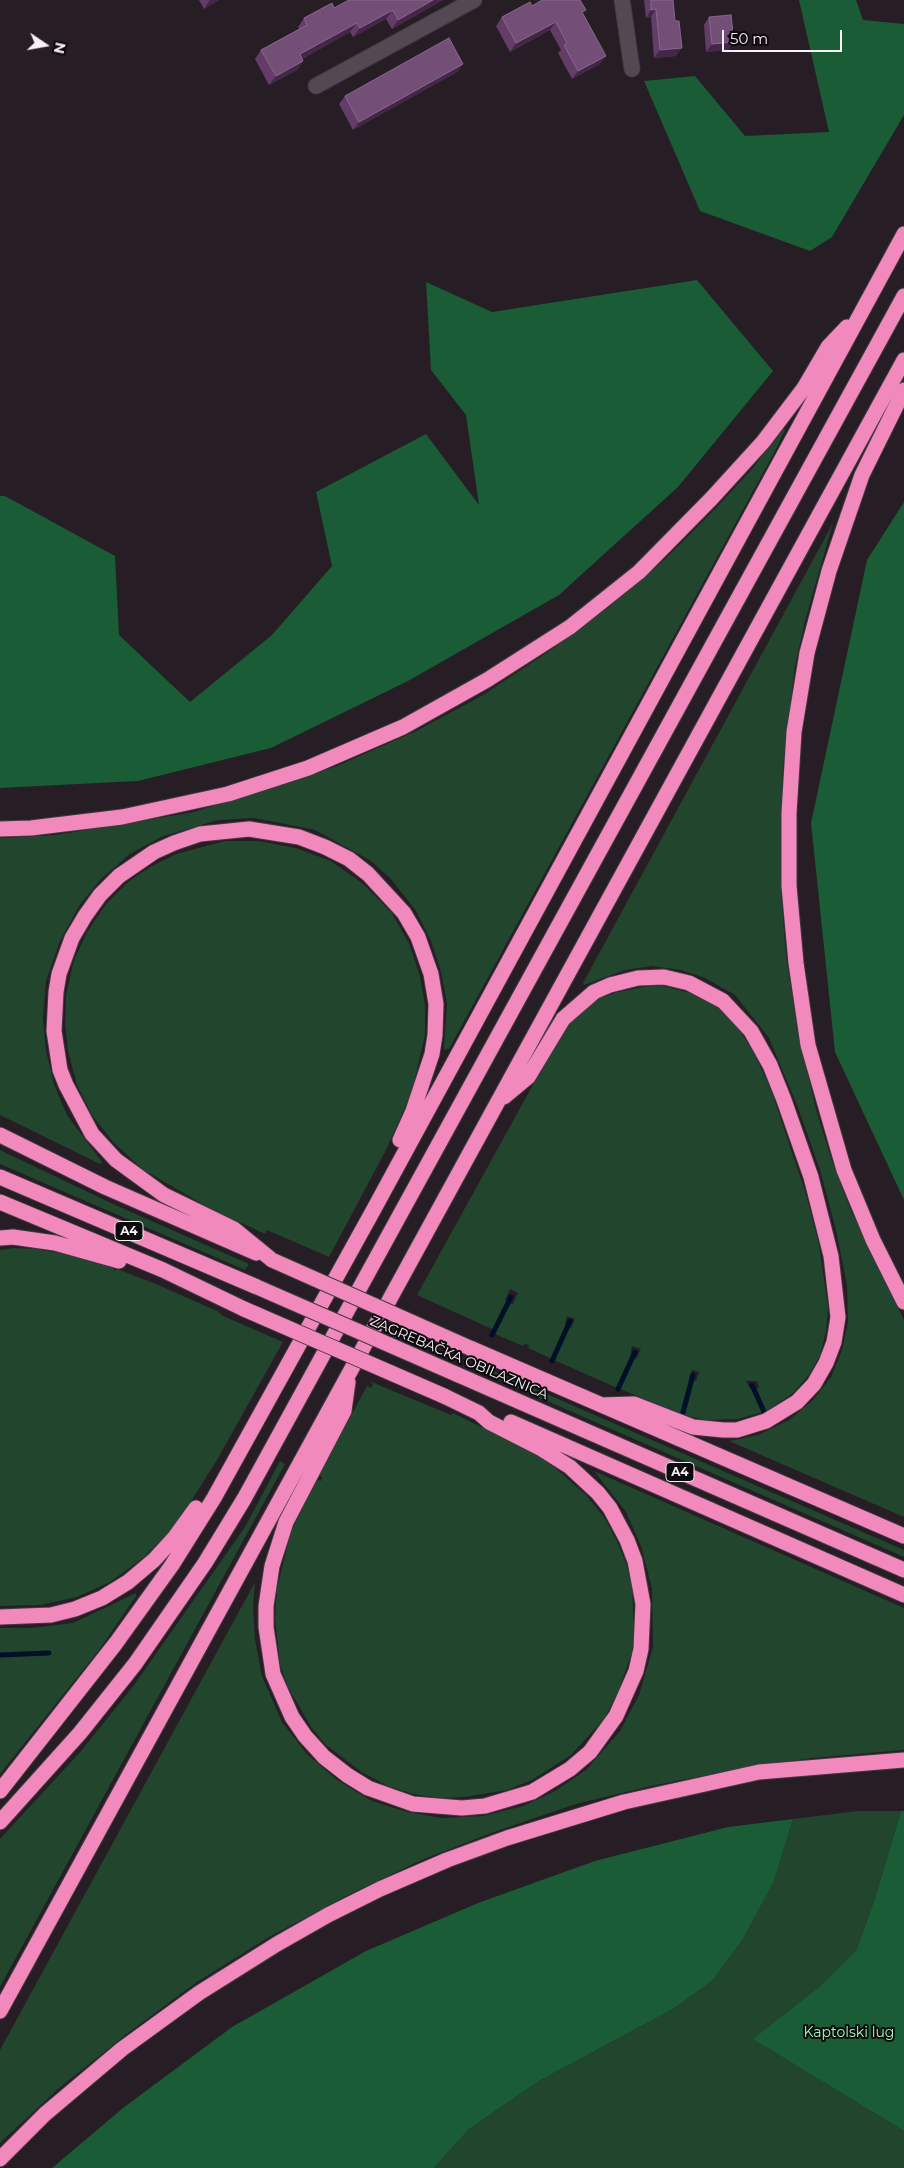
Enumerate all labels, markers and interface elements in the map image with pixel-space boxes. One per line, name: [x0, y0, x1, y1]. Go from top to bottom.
north arrow: [20, 20, 70, 70]
scale bar: [724, 20, 844, 52]
text: 50 m: [730, 29, 768, 48]
text: N: [50, 41, 70, 56]
road number: A4: [115, 1222, 143, 1240]
street label: ZAGREBAČKA OBILAZNICA: [367, 1313, 551, 1403]
road number: A4: [666, 1462, 694, 1481]
park label: Kaptolski lug: [804, 2025, 894, 2041]

